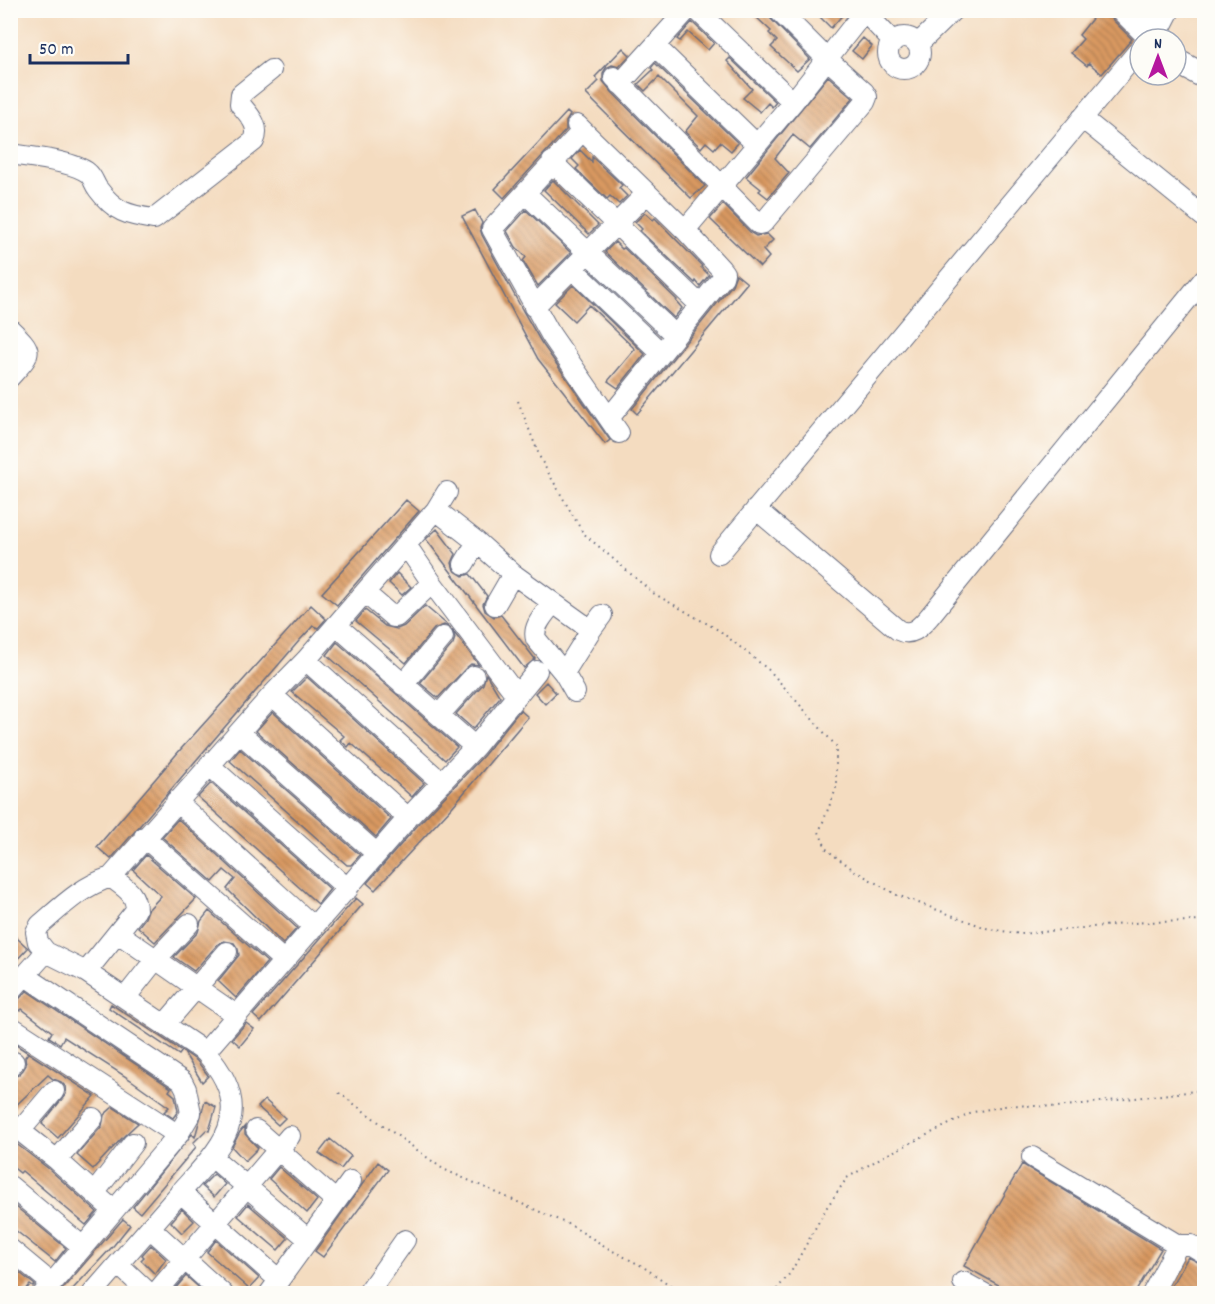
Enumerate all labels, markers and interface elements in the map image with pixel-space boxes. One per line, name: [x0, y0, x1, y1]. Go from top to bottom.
scale bar: [30, 27, 128, 65]
north arrow: [1128, 27, 1188, 87]
text: N: [1154, 33, 1162, 56]
text: 50 m: [39, 38, 74, 63]

